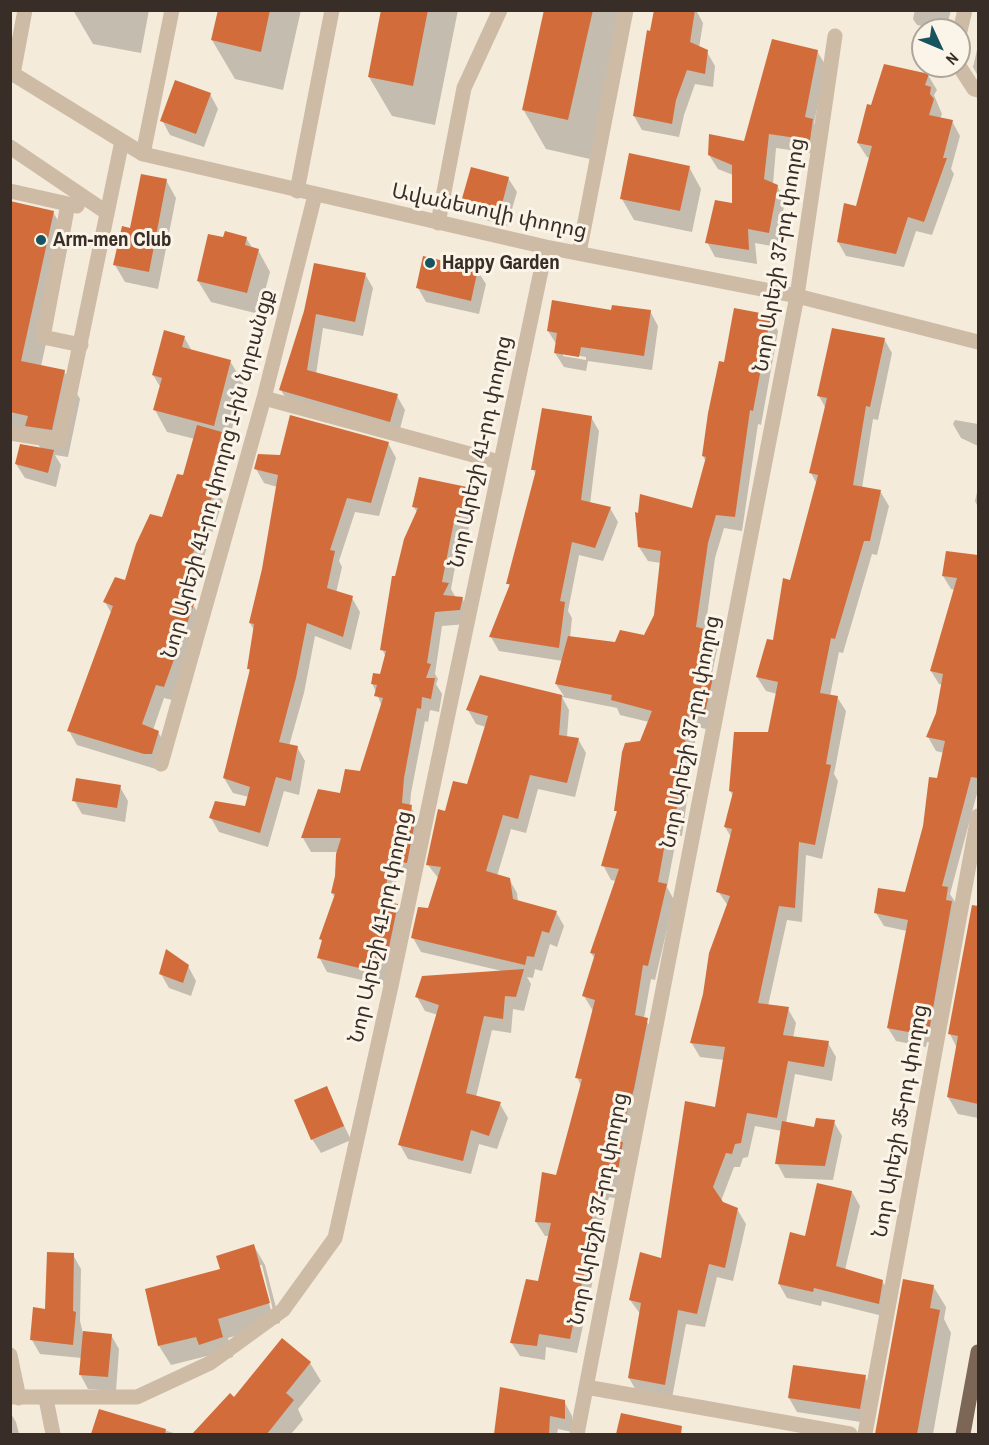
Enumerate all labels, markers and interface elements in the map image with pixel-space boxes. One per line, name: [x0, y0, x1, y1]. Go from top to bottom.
north arrow: [911, 18, 971, 78]
text: N: [941, 48, 964, 70]
street label: Նոր Արեշի 37-րդ փողոց: [749, 136, 811, 374]
street label: Ավանեսովի փողոց: [389, 179, 589, 245]
place label: Arm-men Club: [53, 227, 172, 253]
marker: Arm-men Club: [34, 233, 48, 247]
place label: Happy Garden: [442, 250, 560, 276]
marker: Happy Garden: [423, 256, 437, 270]
street label: Նոր Արեշի 41-րդ փողոց 1-ին նրբանցք: [157, 287, 281, 661]
street label: Նոր Արեշի 41-րդ փողոց: [444, 334, 518, 570]
street label: Նոր Արեշի 37-րդ փողոց: [656, 614, 726, 850]
street label: Նոր Արեշի 41-րդ փողոց: [344, 809, 418, 1045]
street label: Նոր Արեշի 35-րդ փողոց: [868, 1002, 934, 1240]
street label: Նոր Արեշի 37-րդ փողոց: [564, 1091, 634, 1327]

